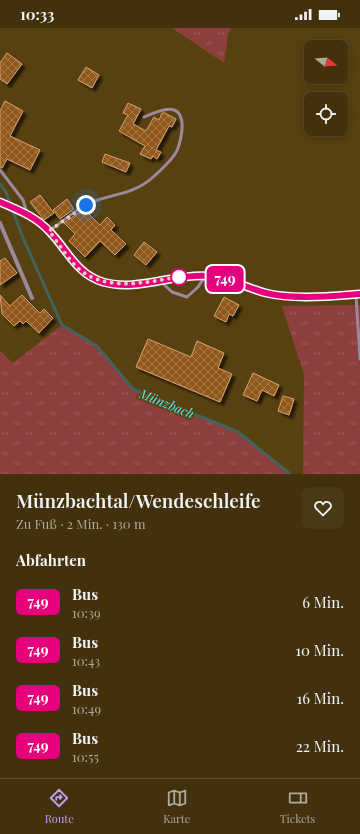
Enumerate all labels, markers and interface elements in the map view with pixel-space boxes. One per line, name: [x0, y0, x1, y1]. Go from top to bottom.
text: 10:33: [20, 4, 54, 24]
north arrow: [304, 40, 348, 84]
map controls: [304, 40, 348, 136]
button: locate: [304, 92, 348, 136]
your location: [76, 195, 96, 215]
line badge: 749: [202, 266, 248, 292]
unlabelled marker: [170, 268, 188, 286]
text: 749: [215, 269, 235, 288]
water label: Münzbach: [136, 384, 197, 422]
text: Münzbachtal/Wendeschleife: [16, 487, 261, 513]
button: heart: [302, 487, 344, 529]
text: Zu Fuß · 2 Min. · 130 m: [16, 515, 145, 532]
text: Abfahrten: [16, 550, 86, 570]
text: Bus: [72, 584, 98, 604]
text: 749: [28, 592, 48, 611]
text: 6 Min.: [302, 592, 344, 612]
text: 10:39: [72, 604, 101, 621]
text: Bus: [72, 632, 98, 652]
text: 749: [28, 640, 48, 659]
text: 10 Min.: [296, 640, 344, 660]
text: 10:43: [72, 652, 100, 669]
text: Bus: [72, 680, 98, 700]
text: 749: [28, 688, 48, 707]
text: 16 Min.: [297, 688, 344, 708]
text: 10:49: [72, 700, 101, 717]
text: Bus: [72, 728, 98, 748]
text: 749: [28, 736, 48, 755]
text: 22 Min.: [296, 736, 344, 756]
text: 10:55: [72, 748, 99, 765]
tab: Route: [45, 787, 74, 826]
tab: Karte: [163, 787, 190, 826]
tab: Tickets: [280, 787, 315, 826]

